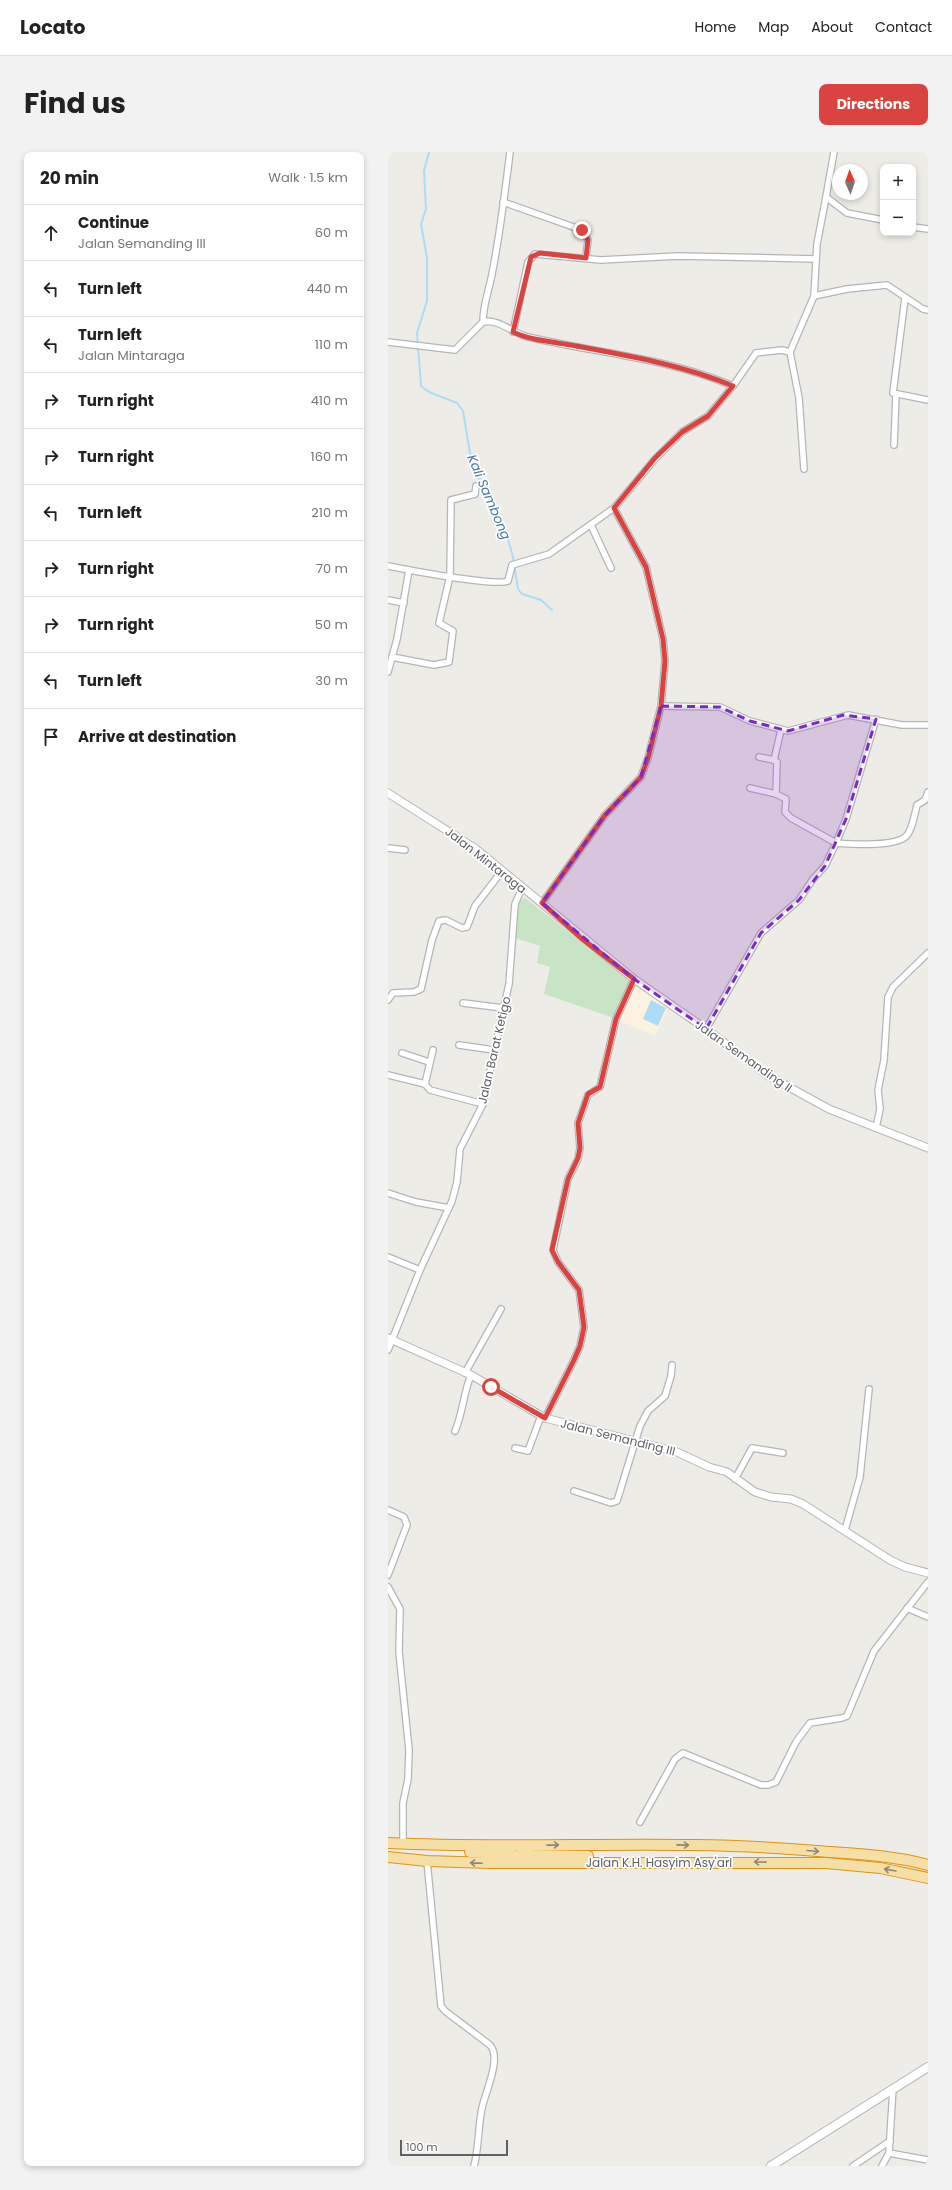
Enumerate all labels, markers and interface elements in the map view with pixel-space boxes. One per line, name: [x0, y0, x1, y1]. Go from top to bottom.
text: Locato: [20, 14, 85, 41]
text: Home: [694, 17, 736, 37]
text: Map: [758, 17, 789, 37]
text: About: [811, 17, 853, 37]
text: Contact: [875, 17, 932, 37]
text: Find us: [24, 84, 126, 123]
button: Directions: [819, 84, 928, 125]
north arrow: [832, 164, 868, 200]
map controls: [880, 164, 916, 236]
button: +: [880, 164, 916, 200]
text: 20 min: [40, 166, 99, 190]
text: Walk · 1.5 km: [268, 168, 348, 187]
button: −: [880, 200, 916, 236]
text: Continue: [78, 212, 149, 233]
route end: [573, 221, 591, 239]
icon: ahead: [40, 222, 62, 244]
text: 60 m: [315, 223, 348, 242]
text: Jalan Semanding III: [78, 234, 206, 253]
icon: left: [40, 278, 62, 300]
text: Turn left: [78, 278, 142, 299]
text: 440 m: [307, 279, 348, 298]
text: Turn left: [78, 324, 142, 345]
icon: left: [40, 334, 62, 356]
text: 110 m: [315, 335, 348, 354]
text: Jalan Mintaraga: [78, 346, 185, 365]
icon: right: [40, 390, 62, 412]
text: Turn right: [78, 390, 154, 411]
text: 410 m: [311, 391, 348, 410]
icon: right: [40, 446, 62, 468]
text: Turn right: [78, 446, 154, 467]
text: 160 m: [311, 447, 348, 466]
water label: Kali Sambong: [463, 451, 516, 543]
icon: left: [40, 502, 62, 524]
text: Turn left: [78, 502, 142, 523]
text: 210 m: [311, 503, 348, 522]
icon: right: [40, 558, 62, 580]
text: Turn right: [78, 558, 154, 579]
text: 70 m: [316, 559, 348, 578]
icon: right: [40, 614, 62, 636]
text: Turn right: [78, 614, 154, 635]
text: 50 m: [315, 615, 348, 634]
icon: left: [40, 670, 62, 692]
text: Turn left: [78, 670, 142, 691]
text: 30 m: [315, 671, 348, 690]
icon: arrive: [40, 726, 62, 748]
text: Arrive at destination: [78, 726, 236, 747]
street label: Jalan Mintaraga: [442, 823, 530, 897]
street label: Jalan Barat Ketigo: [473, 994, 515, 1105]
street label: Jalan Semanding II: [692, 1016, 796, 1096]
route start: [482, 1378, 500, 1396]
street label: Jalan Semanding III: [559, 1414, 677, 1460]
one-way arrow: [676, 1841, 689, 1849]
one-way arrow: [546, 1842, 559, 1849]
one-way arrow: [806, 1847, 819, 1854]
street label: Jalan K.H. Hasyim Asy'ari: [586, 1854, 732, 1871]
one-way arrow: [754, 1858, 767, 1866]
one-way arrow: [470, 1859, 483, 1867]
one-way arrow: [884, 1865, 897, 1873]
scale bar: [400, 2138, 508, 2157]
text: 100 m: [406, 2139, 438, 2155]

